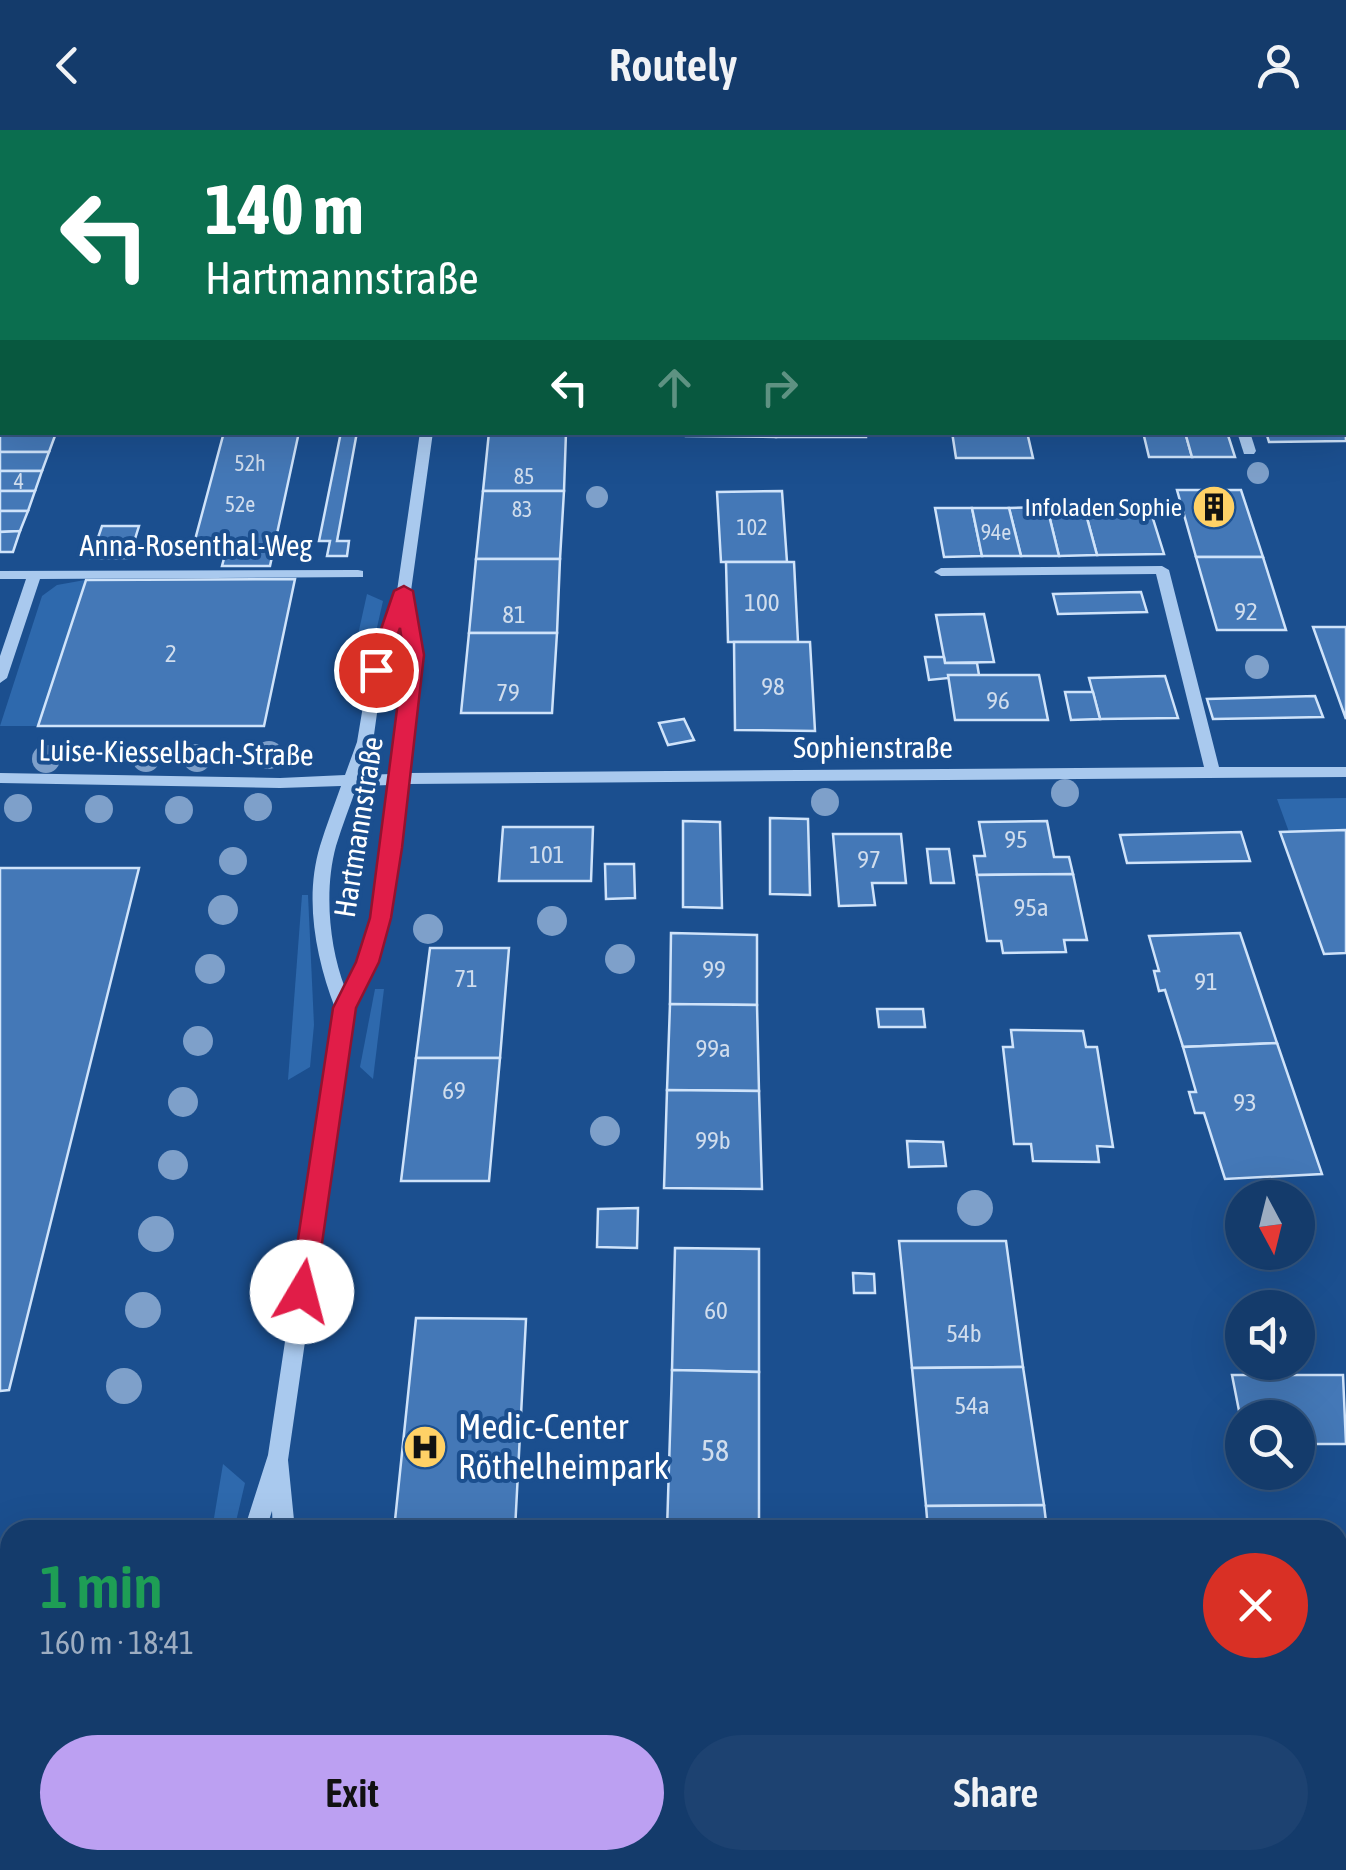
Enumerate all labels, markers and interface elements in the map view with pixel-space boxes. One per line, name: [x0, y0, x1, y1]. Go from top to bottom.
icon: back: [40, 38, 95, 93]
icon: person: [1251, 38, 1306, 93]
text: Routely: [609, 39, 737, 91]
text: 140 m: [205, 169, 364, 249]
icon: left: [40, 170, 170, 300]
text: Hartmannstraße: [205, 252, 479, 304]
icon: left: [542, 360, 597, 415]
icon: ahead: [647, 360, 702, 415]
icon: right: [752, 360, 807, 415]
house number: 52h: [234, 450, 266, 476]
house number: 85: [514, 463, 534, 489]
house number: 4: [14, 468, 24, 494]
building icon: Infoladen Sophie: [1191, 484, 1237, 530]
house number: 52e: [225, 491, 255, 517]
place label: Infoladen Sophie: [1025, 493, 1182, 521]
house number: 83: [512, 496, 532, 522]
house number: 102: [736, 514, 768, 540]
house number: 94e: [981, 519, 1011, 545]
street label: Anna-Rosenthal-Weg: [79, 528, 313, 562]
house number: 100: [744, 588, 780, 616]
house number: 92: [1234, 597, 1258, 625]
house number: 81: [502, 600, 526, 628]
pin: [334, 628, 419, 713]
house number: 2: [165, 639, 177, 667]
icon: arrive: [349, 643, 404, 698]
house number: 98: [761, 672, 785, 700]
house number: 79: [496, 678, 520, 706]
house number: 96: [986, 686, 1010, 714]
street label: Sophienstraße: [793, 730, 953, 764]
street label: Luise-Kiesselbach-Straße: [38, 733, 314, 771]
street label: Hartmannstraße: [327, 734, 389, 920]
house number: 95: [1004, 825, 1028, 853]
house number: 101: [529, 840, 565, 868]
house number: 97: [857, 845, 881, 873]
house number: 95a: [1013, 893, 1049, 921]
house number: 99: [702, 955, 726, 983]
house number: 71: [454, 964, 478, 992]
house number: 91: [1194, 967, 1218, 995]
house number: 99a: [695, 1034, 731, 1062]
house number: 69: [442, 1076, 466, 1104]
house number: 93: [1233, 1088, 1257, 1116]
house number: 99b: [695, 1126, 731, 1154]
north arrow: [1225, 1180, 1315, 1270]
map controls: [1225, 1180, 1315, 1490]
position arrow: [250, 1240, 354, 1344]
button: sound: [1225, 1290, 1315, 1380]
house number: 60: [704, 1296, 728, 1324]
house number: 54b: [946, 1319, 982, 1347]
house number: 54a: [954, 1391, 990, 1419]
button: search: [1225, 1400, 1315, 1490]
place label: Medic-Center Röthelheimpark: [458, 1406, 669, 1486]
hospital icon: Medic-Center Röthelheimpark: [402, 1424, 448, 1470]
house number: 58: [701, 1433, 729, 1467]
text: 1 min: [40, 1552, 163, 1621]
button: close: [1203, 1553, 1308, 1658]
text: 160 m · 18:41: [40, 1624, 194, 1661]
button: Exit: [40, 1735, 664, 1850]
button: Share: [684, 1735, 1308, 1850]

